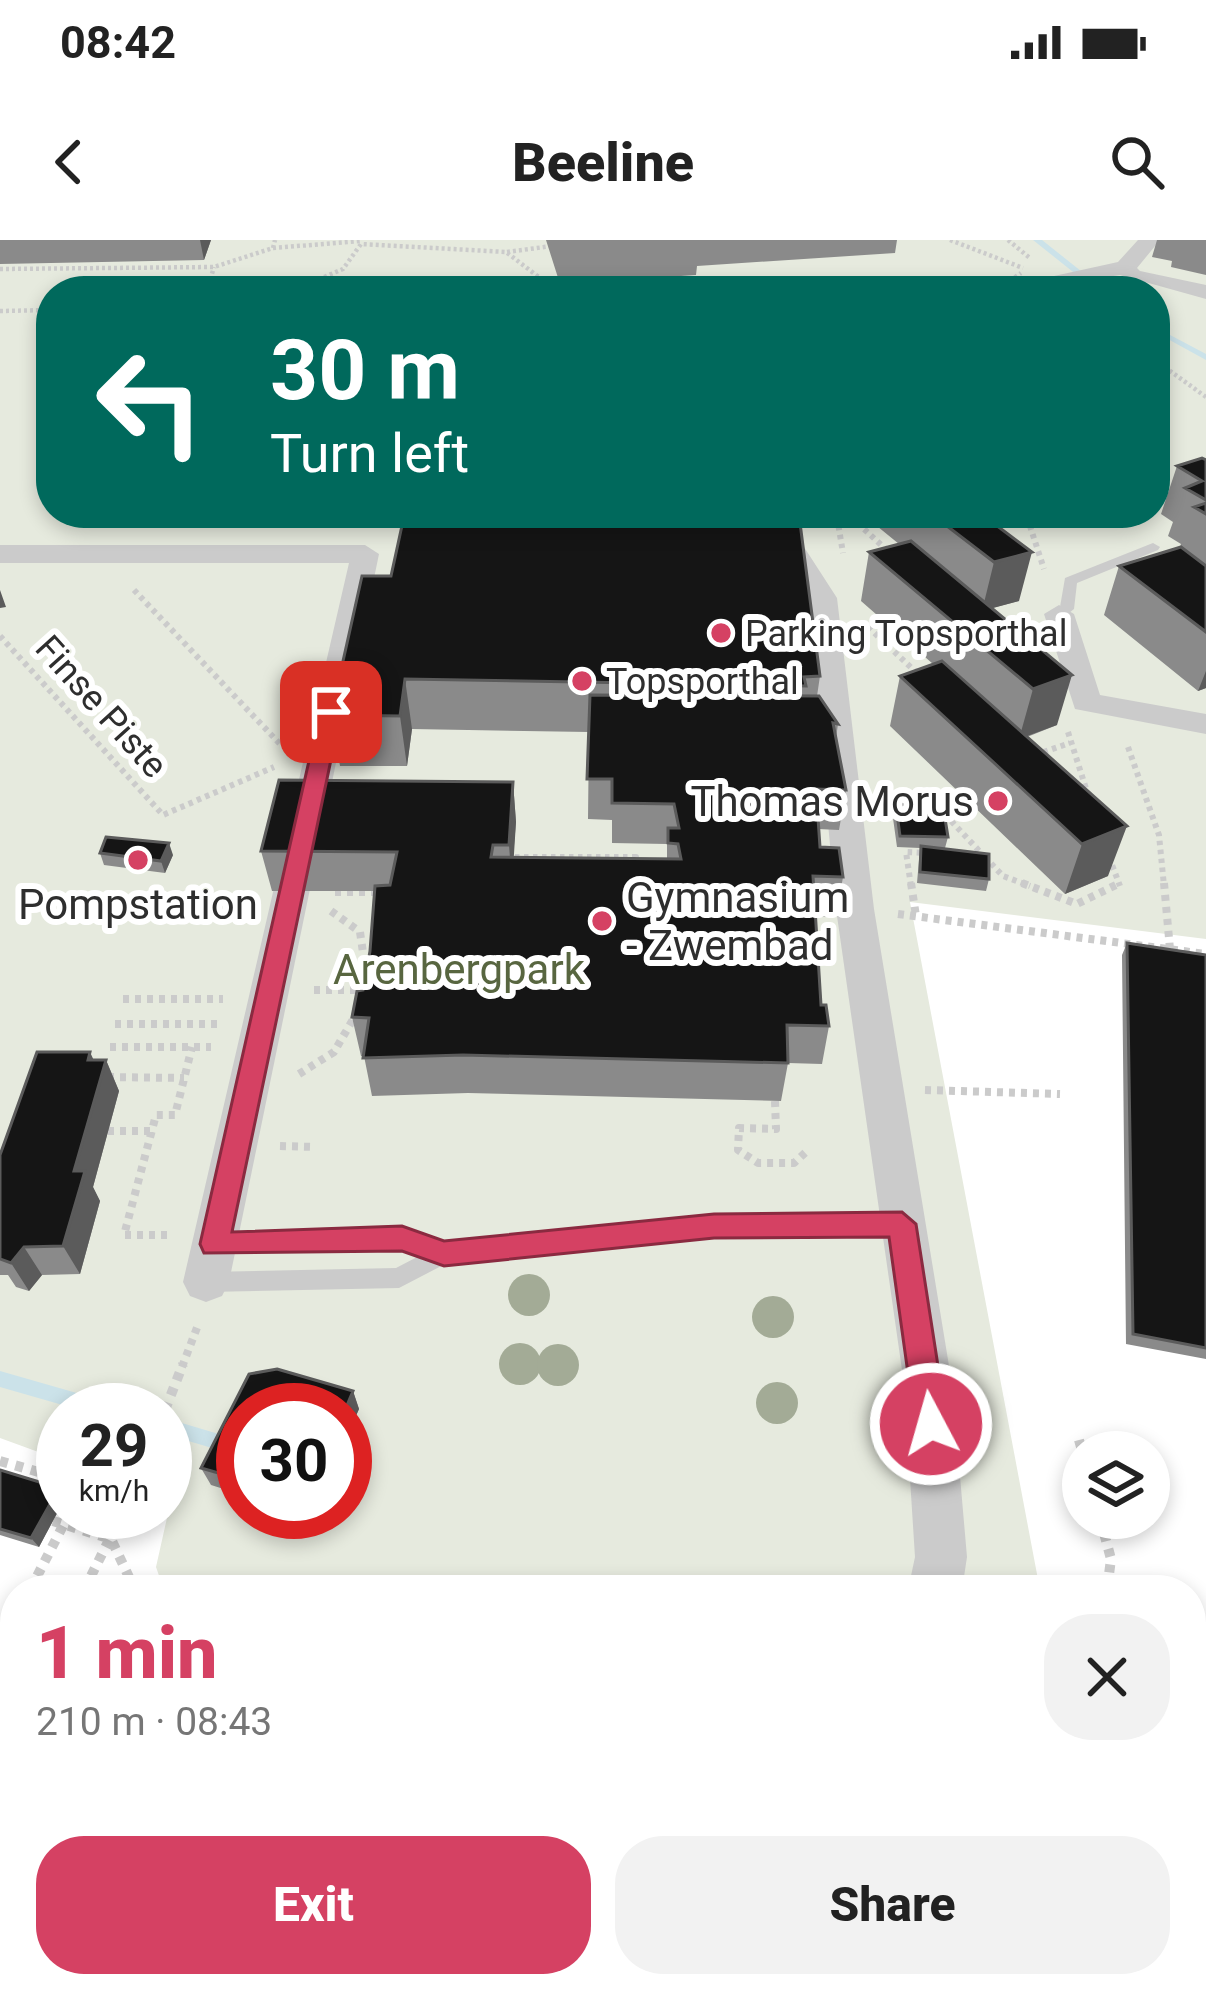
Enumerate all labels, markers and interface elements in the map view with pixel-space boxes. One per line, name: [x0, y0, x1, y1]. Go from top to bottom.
text: 08:42: [60, 16, 176, 69]
icon: back: [36, 129, 102, 195]
icon: search: [1104, 129, 1170, 195]
text: Beeline: [512, 131, 694, 194]
text: 30 m: [270, 321, 460, 420]
icon: left: [72, 324, 228, 480]
text: Turn left: [270, 422, 469, 485]
place label: Parking Topsporthal: [745, 613, 1067, 655]
marker: Parking Topsporthal: [708, 620, 734, 646]
street label: Finse Piste: [27, 627, 176, 786]
pin: [280, 661, 382, 763]
place label: Topsporthal: [606, 661, 799, 703]
marker: Topsporthal: [569, 668, 595, 694]
icon: arrive: [298, 679, 364, 745]
place label: Thomas Morus: [690, 777, 974, 826]
marker: Thomas Morus: [985, 788, 1011, 814]
marker: Pompstation: [125, 847, 151, 873]
place label: Gymnasium - Zwembad: [626, 873, 849, 970]
place label: Pompstation: [18, 880, 258, 929]
marker: Gymnasium - Zwembad: [589, 908, 615, 934]
park label: Arenbergpark: [333, 945, 586, 994]
position arrow: [868, 1361, 994, 1487]
speed limit sign: 30: [216, 1383, 372, 1539]
text: 29: [80, 1410, 148, 1481]
map controls: [1062, 1431, 1170, 1539]
button: layers: [1062, 1431, 1170, 1539]
text: km/h: [79, 1473, 149, 1508]
text: 1 min: [36, 1611, 218, 1696]
button: close: [1044, 1614, 1170, 1740]
text: 210 m · 08:43: [36, 1699, 272, 1745]
button: Exit: [36, 1836, 591, 1974]
button: Share: [615, 1836, 1170, 1974]

